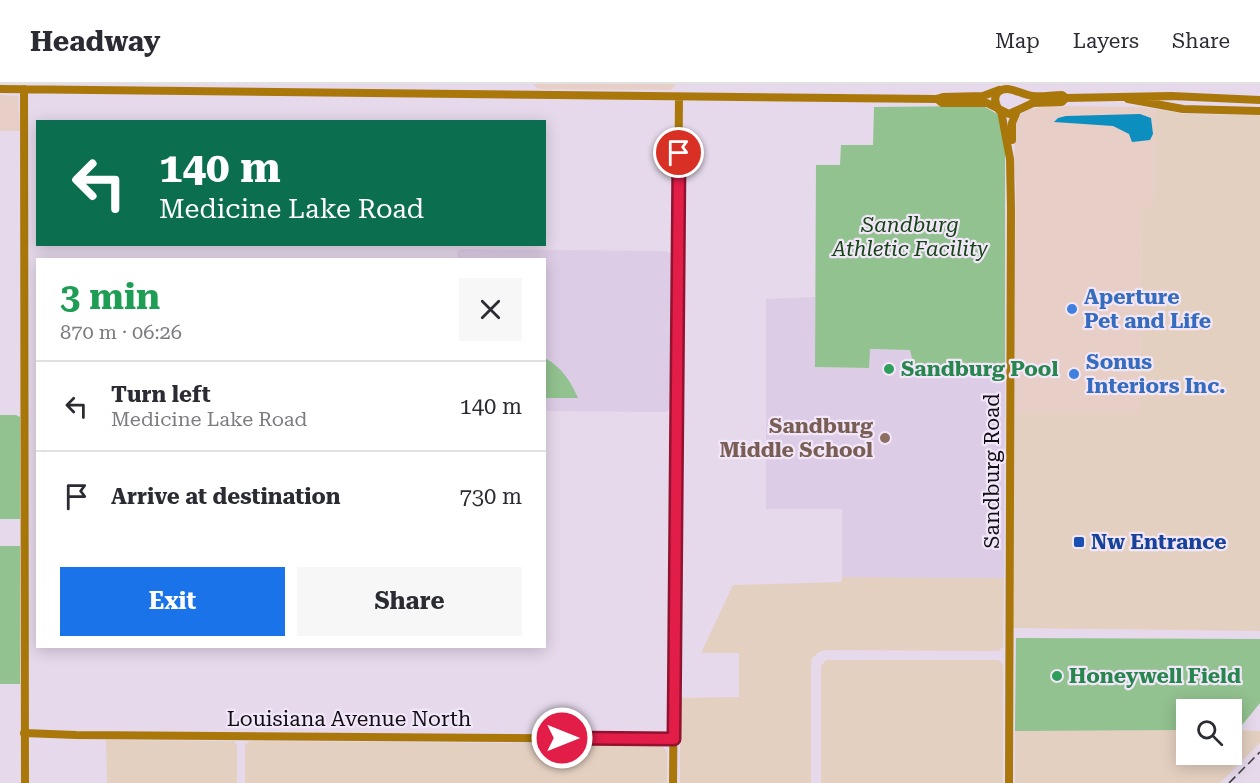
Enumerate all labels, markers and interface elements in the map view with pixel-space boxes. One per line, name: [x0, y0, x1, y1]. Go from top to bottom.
text: Headway: [30, 25, 160, 58]
text: Map: [995, 29, 1040, 53]
text: Layers: [1073, 29, 1139, 53]
text: Share: [1172, 29, 1230, 53]
pin: [653, 127, 704, 178]
icon: arrive: [662, 136, 695, 169]
text: 140 m: [159, 143, 281, 192]
icon: left: [60, 144, 138, 222]
text: Medicine Lake Road: [159, 193, 424, 225]
park label: Sandburg Athletic Facility: [830, 213, 988, 261]
text: 3 min: [60, 276, 160, 318]
button: close: [459, 278, 522, 341]
place label: Aperture Pet and Life: [1084, 285, 1211, 333]
marker: Aperture Pet and Life: [1065, 302, 1079, 316]
text: 870 m · 06:26: [60, 320, 182, 344]
place label: Sonus Interiors Inc.: [1086, 350, 1226, 398]
place label: Sandburg Pool: [901, 357, 1058, 381]
marker: Sandburg Pool: [882, 362, 896, 376]
marker: Sonus Interiors Inc.: [1067, 367, 1081, 381]
text: Turn left: [111, 382, 211, 407]
icon: left: [60, 390, 93, 423]
street label: Sandburg Road: [980, 393, 1004, 549]
text: 140 m: [459, 394, 522, 419]
text: Medicine Lake Road: [111, 407, 307, 431]
place label: Sandburg Middle School: [719, 414, 873, 462]
marker: Sandburg Middle School: [878, 431, 892, 445]
icon: arrive: [60, 480, 93, 513]
text: Arrive at destination: [111, 484, 340, 509]
text: 730 m: [459, 484, 522, 509]
place label: Nw Entrance: [1091, 530, 1227, 554]
marker: Nw Entrance: [1072, 535, 1086, 549]
button: Exit: [60, 567, 285, 636]
button: Share: [297, 567, 522, 636]
place label: Honeywell Field: [1069, 664, 1241, 688]
marker: Honeywell Field: [1050, 669, 1064, 683]
map controls: [1176, 699, 1242, 765]
button: search: [1176, 699, 1242, 765]
position arrow: [530, 706, 594, 770]
street label: Louisiana Avenue North: [227, 707, 472, 731]

